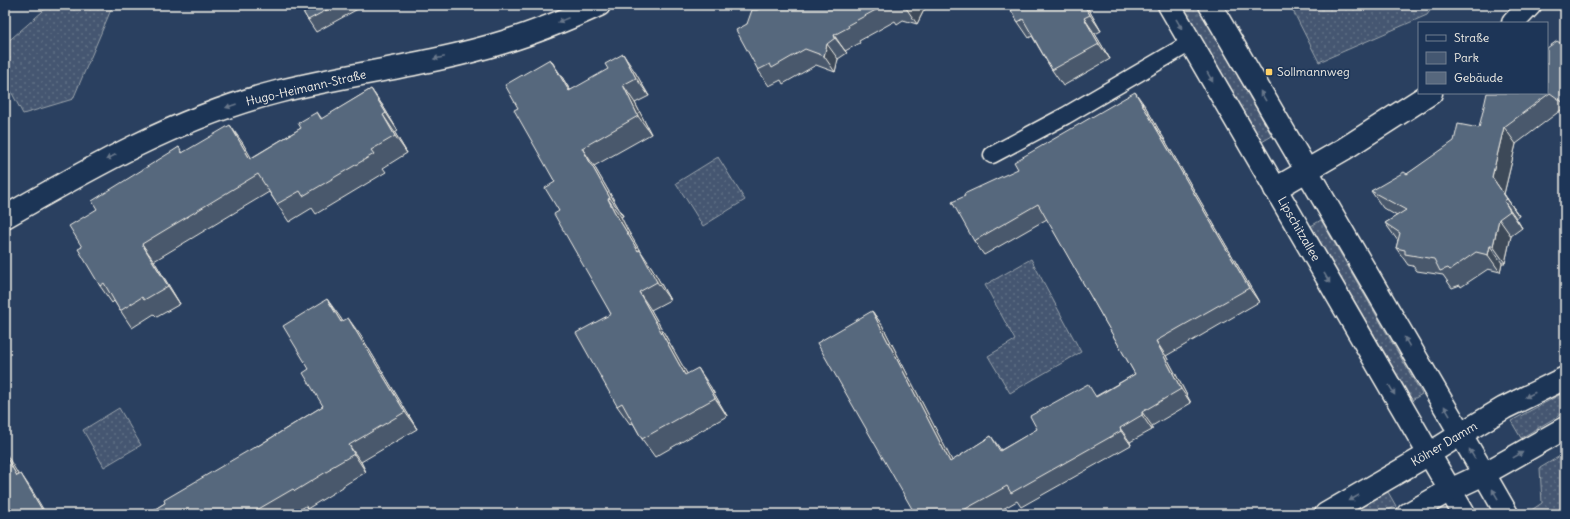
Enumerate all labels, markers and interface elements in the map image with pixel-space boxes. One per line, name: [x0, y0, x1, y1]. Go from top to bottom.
one-way arrow: [557, 18, 569, 24]
one-way arrow: [1176, 18, 1183, 30]
legend: [1418, 22, 1548, 94]
text: Straße: [1454, 30, 1489, 45]
text: Park: [1454, 50, 1479, 65]
one-way arrow: [433, 55, 445, 61]
place label: Sollmannweg: [1277, 64, 1350, 79]
street label: Hugo-Heimann-Straße: [244, 66, 367, 109]
marker: Sollmannweg: [1264, 67, 1274, 77]
text: Gebäude: [1454, 70, 1503, 85]
one-way arrow: [1206, 71, 1213, 83]
one-way arrow: [1259, 90, 1266, 101]
one-way arrow: [225, 103, 237, 109]
one-way arrow: [106, 154, 117, 160]
street label: Lipschitzallee: [1275, 194, 1324, 264]
one-way arrow: [1323, 272, 1330, 284]
one-way arrow: [1403, 336, 1410, 348]
one-way arrow: [1389, 385, 1396, 396]
one-way arrow: [1524, 392, 1536, 398]
one-way arrow: [1444, 405, 1451, 417]
street label: Kölner Damm: [1408, 418, 1480, 469]
one-way arrow: [1469, 448, 1476, 460]
one-way arrow: [1512, 452, 1524, 458]
one-way arrow: [1492, 488, 1499, 500]
one-way arrow: [1348, 494, 1360, 501]

